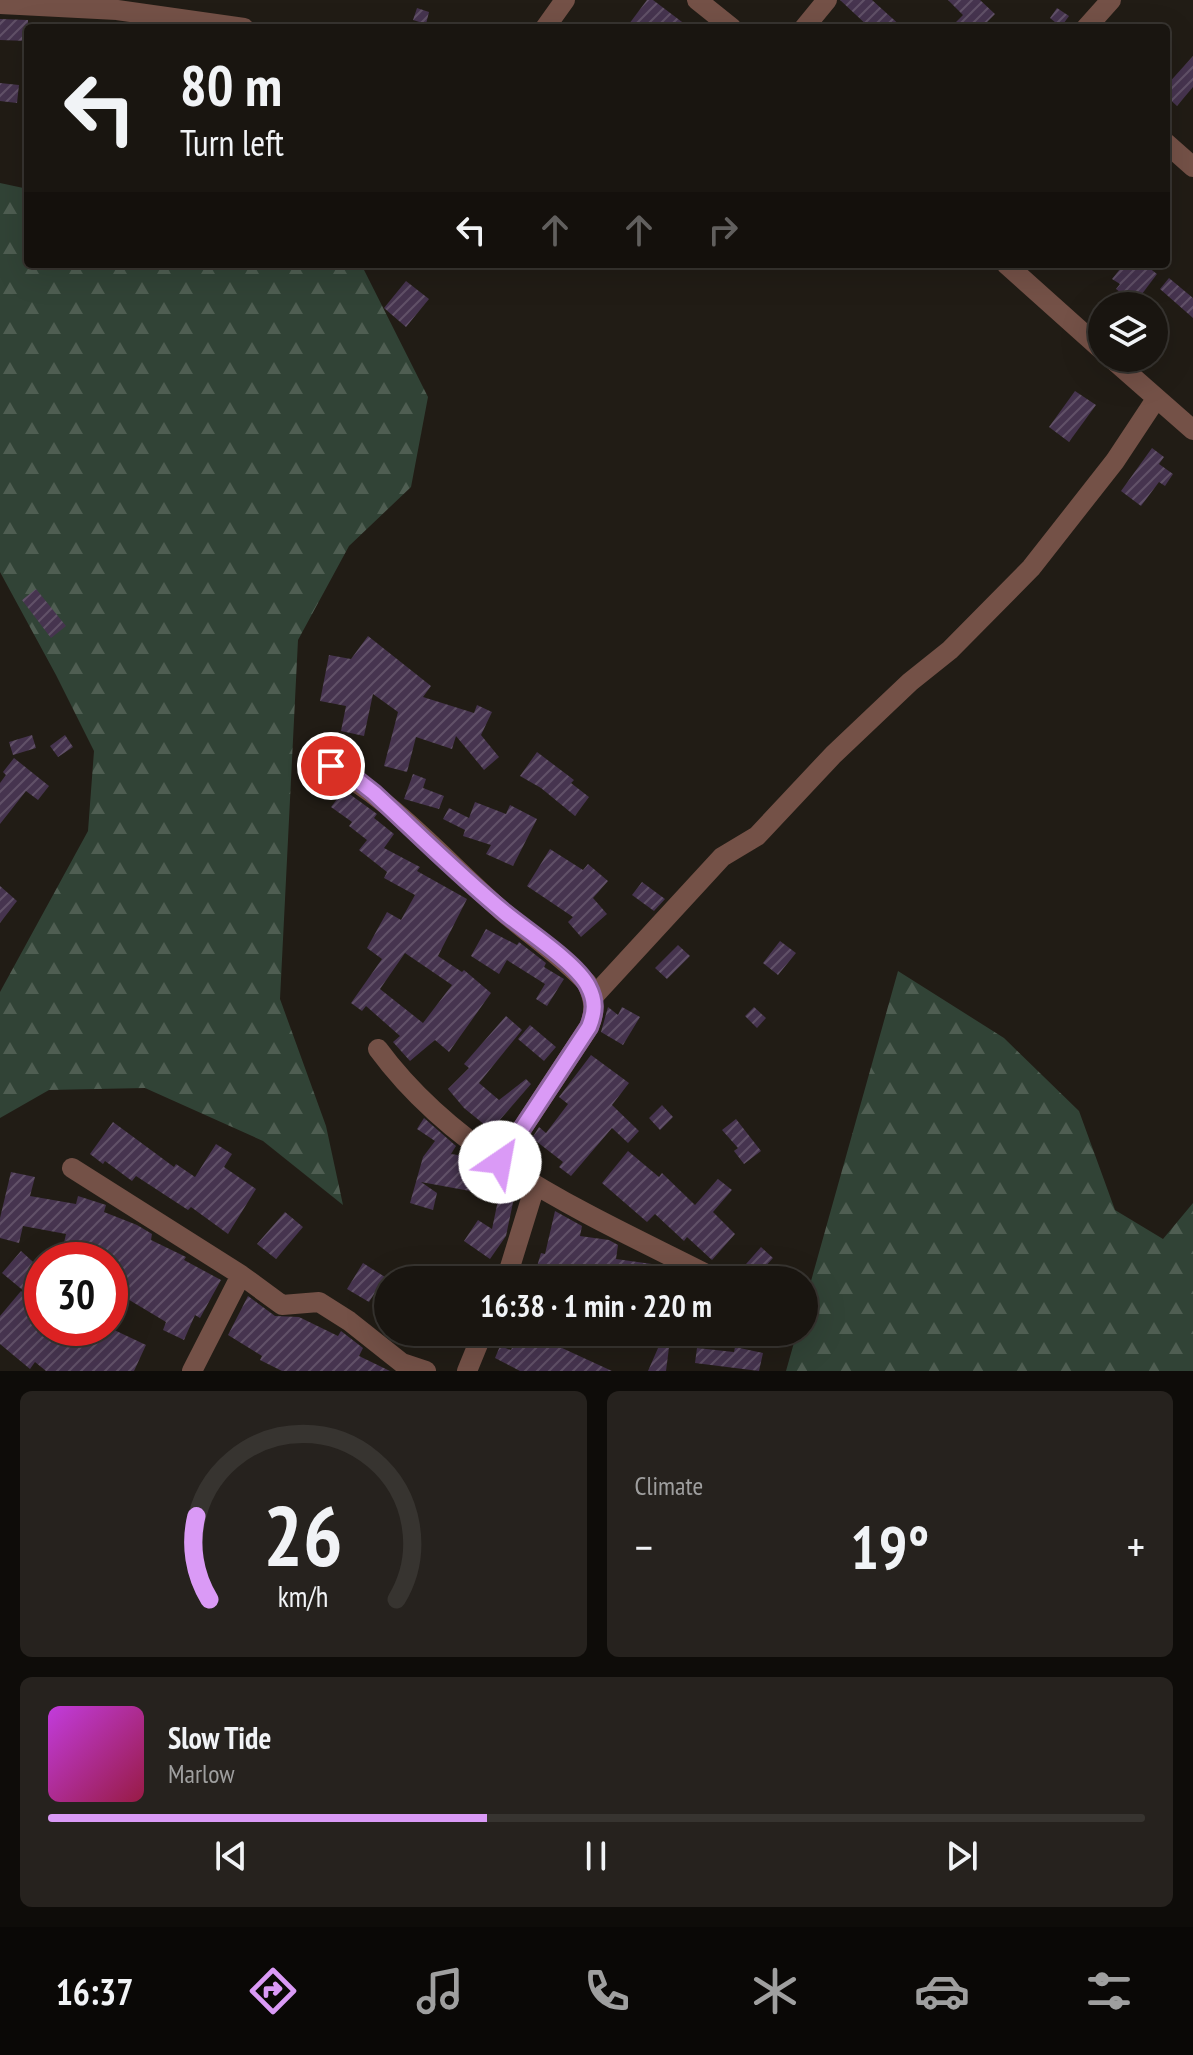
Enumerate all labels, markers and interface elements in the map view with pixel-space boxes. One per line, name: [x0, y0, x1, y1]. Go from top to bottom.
text: 80 m: [180, 49, 282, 121]
icon: left: [48, 56, 152, 160]
text: Turn left: [180, 119, 284, 166]
icon: left: [449, 208, 493, 252]
icon: ahead: [533, 208, 577, 252]
icon: ahead: [617, 208, 661, 252]
icon: right: [701, 208, 745, 252]
map controls: [1088, 292, 1168, 372]
button: layers: [1088, 292, 1168, 372]
pin: [297, 732, 365, 800]
icon: arrive: [309, 744, 353, 788]
position arrow: [458, 1120, 542, 1204]
speed limit sign: 30: [24, 1242, 128, 1346]
text: 16:38 · 1 min · 220 m: [480, 1286, 712, 1325]
text: Climate: [635, 1469, 703, 1502]
text: 26: [263, 1481, 343, 1589]
text: 19°: [850, 1508, 929, 1586]
text: −: [635, 1518, 653, 1575]
text: +: [1127, 1518, 1145, 1575]
text: km/h: [278, 1578, 329, 1615]
text: Slow Tide: [168, 1718, 271, 1757]
text: Marlow: [168, 1757, 234, 1790]
icon: previous: [209, 1834, 253, 1878]
icon: pause: [574, 1834, 618, 1878]
icon: next: [940, 1834, 984, 1878]
icon: directions: [245, 1963, 301, 2019]
icon: music: [412, 1963, 468, 2019]
icon: phone: [579, 1963, 635, 2019]
icon: climate: [747, 1963, 803, 2019]
icon: car: [914, 1963, 970, 2019]
icon: filters: [1081, 1963, 1137, 2019]
text: 16:37: [56, 1968, 134, 2015]

